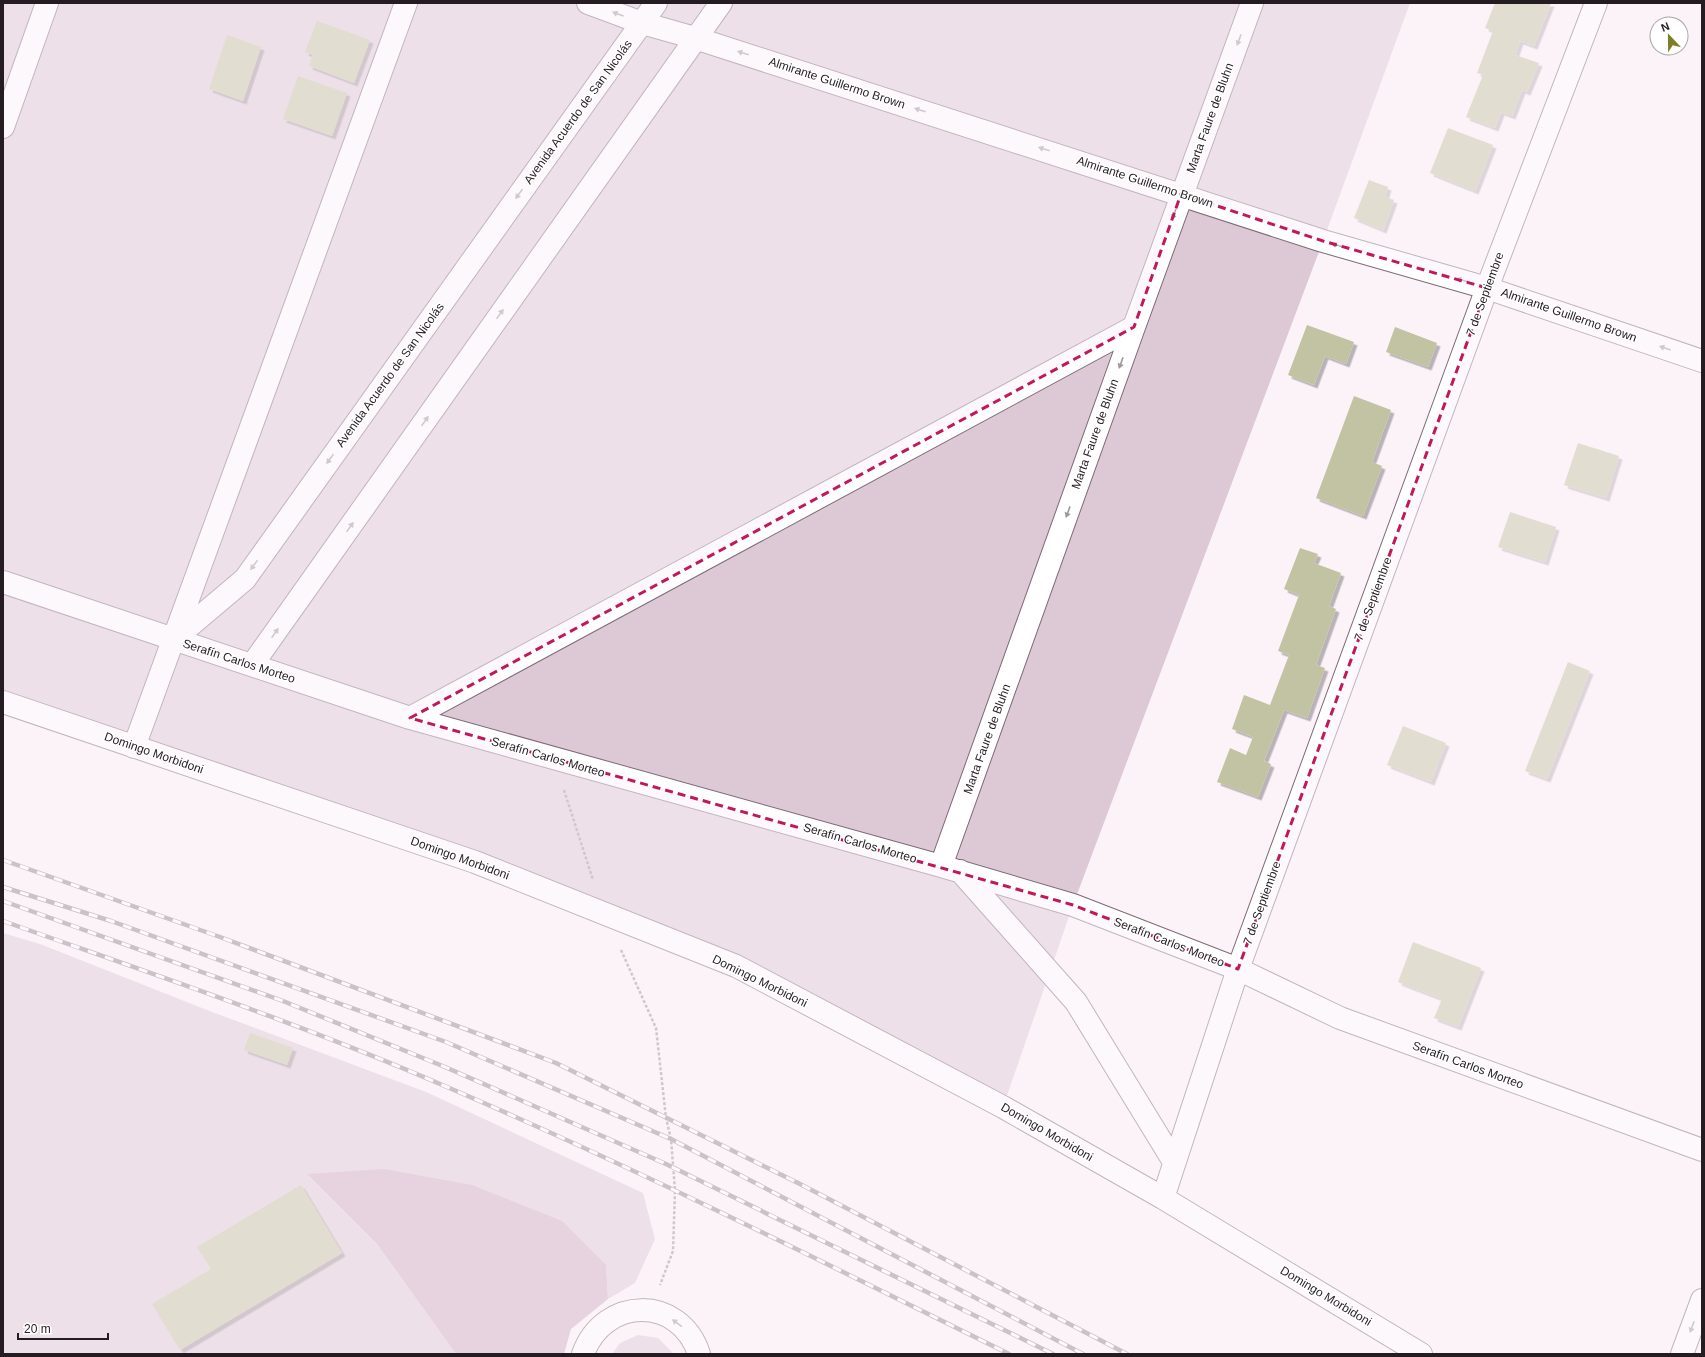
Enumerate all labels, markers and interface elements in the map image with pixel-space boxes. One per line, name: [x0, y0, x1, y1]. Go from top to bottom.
one-way arrow: [611, 10, 623, 16]
north arrow: [1649, 16, 1689, 56]
text: N: [1659, 20, 1671, 34]
one-way arrow: [1235, 34, 1241, 46]
street label: Avenida Acuerdo de San Nicolás: [521, 37, 635, 187]
one-way arrow: [737, 50, 749, 56]
street label: Almirante Guillermo Brown: [767, 54, 907, 112]
street label: Marta Faure de Bluhn: [1184, 61, 1236, 175]
one-way arrow: [914, 107, 926, 113]
one-way arrow: [1038, 146, 1050, 152]
street label: Almirante Guillermo Brown: [1075, 153, 1215, 211]
one-way arrow: [515, 189, 523, 199]
one-way arrow: [1171, 208, 1177, 220]
one-way arrow: [1331, 242, 1343, 248]
street label: 7 de Septiembre: [1463, 250, 1507, 338]
one-way arrow: [1456, 277, 1468, 283]
street label: Almirante Guillermo Brown: [1499, 285, 1639, 345]
street label: Avenida Acuerdo de San Nicolás: [333, 300, 447, 450]
one-way arrow: [496, 309, 504, 320]
one-way arrow: [1659, 345, 1671, 351]
one-way arrow: [1117, 357, 1123, 369]
street label: Marta Faure de Bluhn: [1069, 377, 1121, 491]
one-way arrow: [421, 415, 429, 426]
one-way arrow: [326, 454, 334, 465]
one-way arrow: [1064, 506, 1070, 518]
one-way arrow: [346, 522, 354, 532]
street label: 7 de Septiembre: [1351, 555, 1395, 643]
one-way arrow: [250, 560, 258, 570]
one-way arrow: [271, 628, 279, 638]
street label: Serafín Carlos Morteo: [181, 636, 297, 686]
street label: Marta Faure de Bluhn: [961, 682, 1013, 796]
street label: Domingo Morbidoni: [103, 729, 205, 777]
street label: Serafín Carlos Morteo: [490, 734, 607, 780]
street label: Serafín Carlos Morteo: [802, 820, 919, 866]
street label: Domingo Morbidoni: [409, 834, 511, 882]
street label: 7 de Septiembre: [1240, 859, 1284, 947]
street label: Serafín Carlos Morteo: [1112, 914, 1227, 970]
street label: Domingo Morbidoni: [710, 952, 810, 1010]
street label: Serafín Carlos Morteo: [1410, 1038, 1526, 1092]
street label: Domingo Morbidoni: [998, 1100, 1096, 1164]
street label: Domingo Morbidoni: [1278, 1263, 1374, 1329]
scale bar: [18, 1315, 108, 1341]
one-way arrow: [671, 1319, 682, 1327]
one-way arrow: [1689, 1321, 1695, 1333]
text: 20 m: [24, 1322, 51, 1336]

